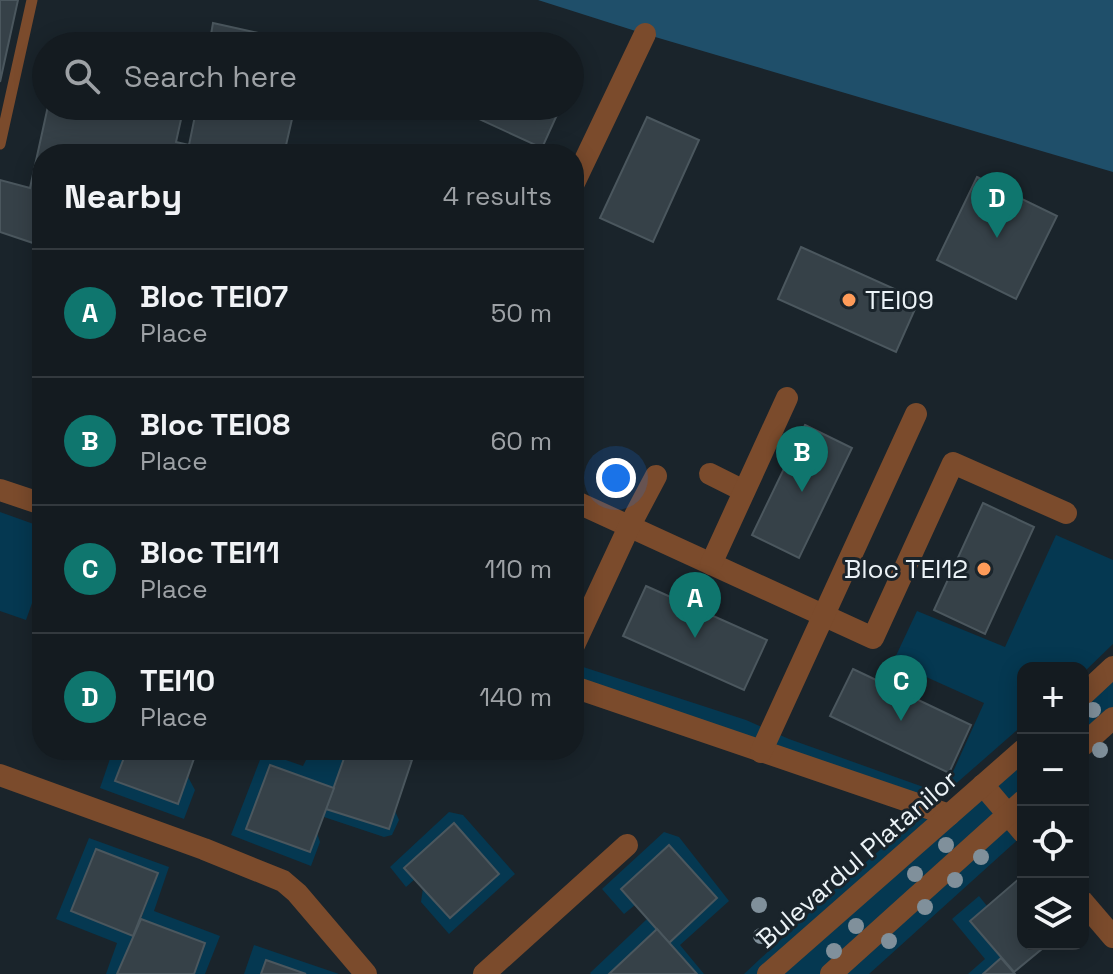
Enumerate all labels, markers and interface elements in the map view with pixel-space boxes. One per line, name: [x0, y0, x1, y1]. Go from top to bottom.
search box: [32, 32, 584, 120]
icon: search: [60, 54, 104, 98]
text: Search here: [124, 57, 297, 96]
pin: D: [971, 172, 1023, 238]
text: Nearby: [64, 175, 182, 218]
text: 4 results: [443, 179, 552, 213]
text: Bloc TEI07: [140, 277, 288, 316]
place label: TEI09: [865, 283, 934, 317]
marker: TEI09: [840, 291, 858, 309]
text: A: [82, 296, 98, 330]
text: 50 m: [491, 296, 552, 330]
text: Place: [140, 316, 208, 350]
text: Bloc TEI08: [140, 405, 290, 444]
text: B: [81, 424, 99, 458]
text: 60 m: [490, 424, 552, 458]
pin: B: [776, 426, 828, 492]
text: Place: [140, 444, 208, 478]
your location: [596, 458, 636, 498]
text: Bloc TEI11: [140, 533, 280, 572]
text: C: [82, 552, 98, 586]
text: 110 m: [485, 552, 552, 586]
place label: Bloc TEI12: [844, 552, 968, 586]
marker: Bloc TEI12: [975, 560, 993, 578]
text: Place: [140, 572, 208, 606]
pin: A: [669, 572, 721, 638]
pin: C: [875, 655, 927, 721]
text: TEI10: [140, 661, 215, 700]
map controls: [1017, 662, 1089, 950]
button: +: [1017, 662, 1089, 734]
text: D: [81, 680, 99, 714]
text: 140 m: [479, 680, 552, 714]
text: Place: [140, 700, 208, 734]
button: −: [1017, 734, 1089, 806]
street label: Bulevardul Platanilor: [749, 762, 965, 956]
button: locate: [1017, 806, 1089, 878]
button: layers: [1017, 878, 1089, 950]

